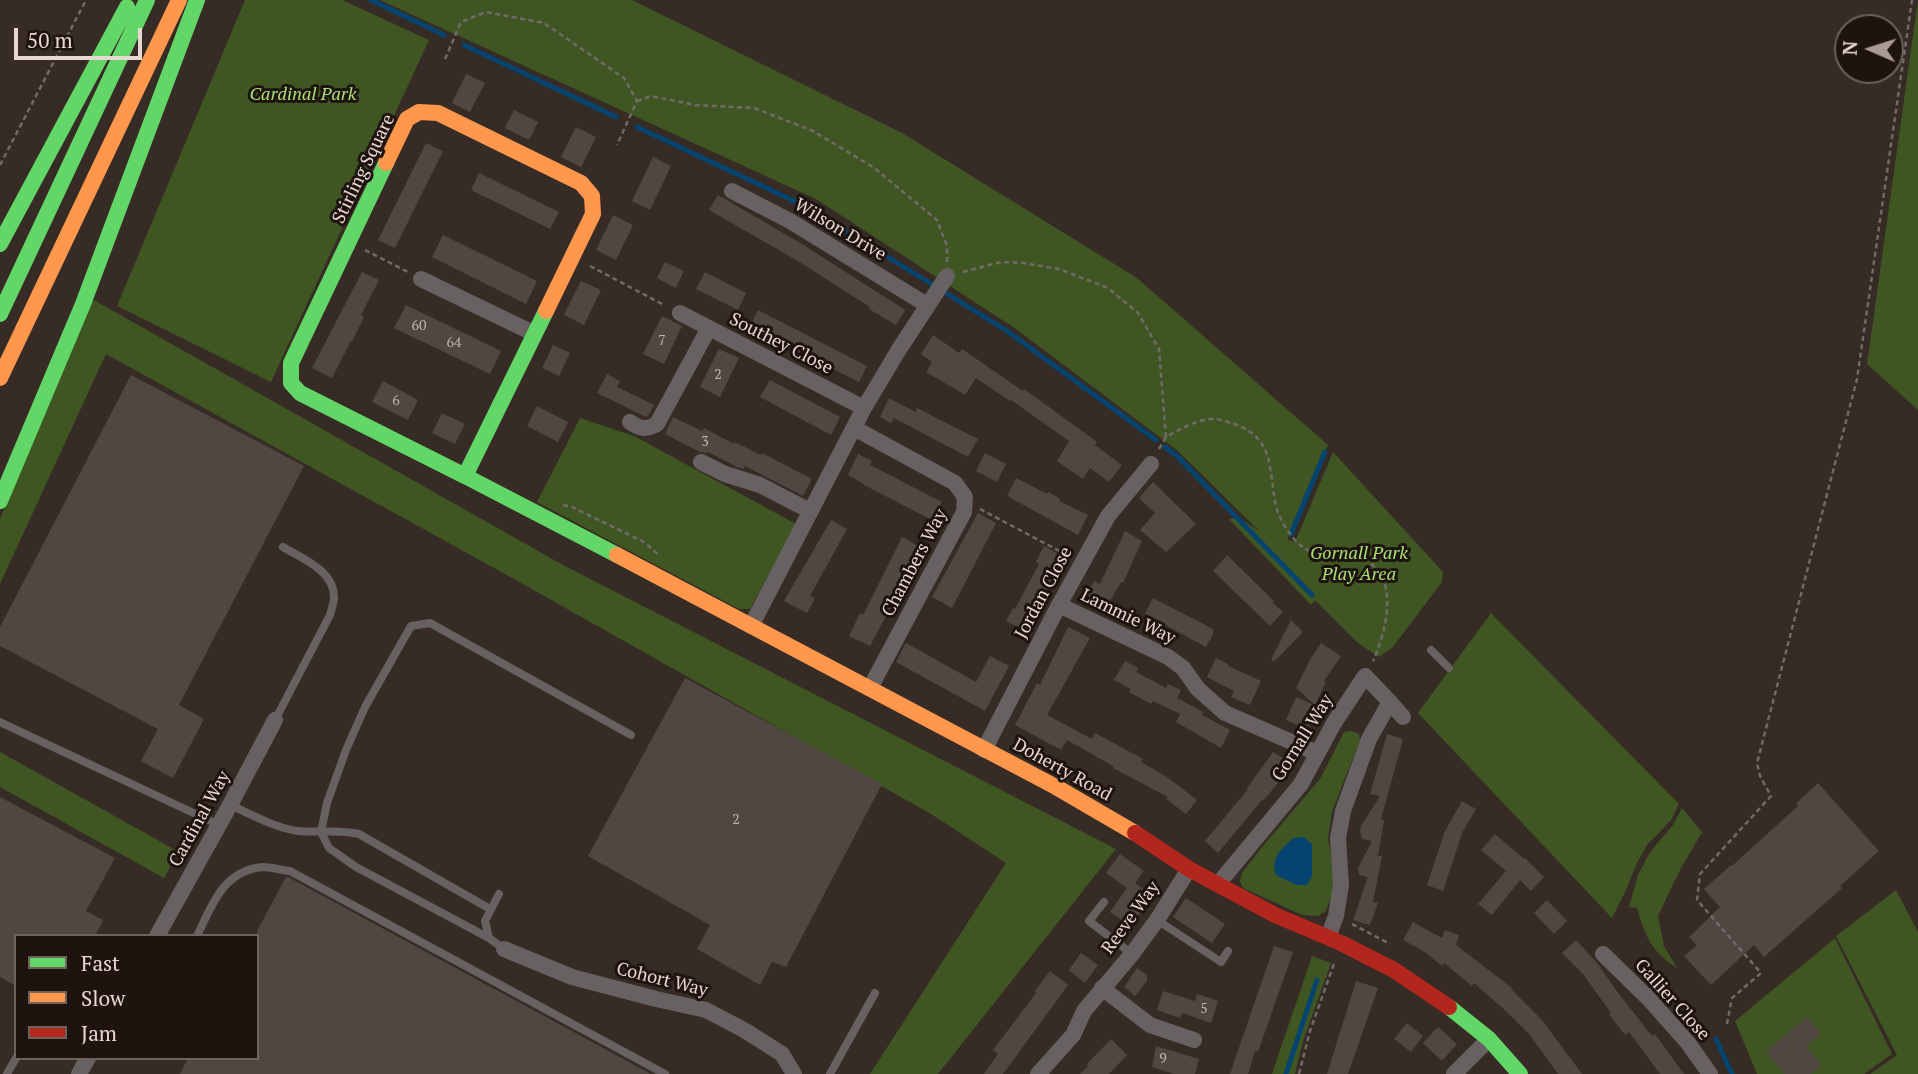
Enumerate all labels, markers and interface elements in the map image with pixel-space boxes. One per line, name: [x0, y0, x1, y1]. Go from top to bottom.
scale bar: [18, 14, 145, 58]
north arrow: [1834, 14, 1904, 84]
text: 50 m: [27, 26, 73, 54]
text: N: [1837, 40, 1862, 56]
park label: Cardinal Park: [250, 84, 356, 106]
street label: Stirling Square: [328, 111, 400, 227]
street label: Wilson Drive: [790, 194, 890, 266]
street label: Southey Close: [726, 309, 836, 379]
house number: 60: [412, 318, 426, 334]
house number: 7: [658, 333, 666, 349]
house number: 64: [447, 335, 461, 351]
house number: 2: [714, 367, 722, 383]
house number: 6: [392, 393, 400, 409]
house number: 3: [701, 434, 709, 450]
street label: Chambers Way: [878, 506, 952, 620]
street label: Jordan Close: [1011, 543, 1077, 643]
park label: Gornall Park Play Area: [1310, 543, 1408, 586]
street label: Lammie Way: [1077, 585, 1179, 649]
street label: Gornall Way: [1268, 691, 1338, 785]
street label: Doherty Road: [1009, 734, 1115, 806]
street label: Cardinal Way: [165, 767, 235, 871]
house number: 2: [732, 812, 740, 828]
street label: Reeve Way: [1097, 877, 1165, 959]
legend: [14, 934, 259, 1060]
text: Fast: [81, 949, 120, 977]
street label: Gallier Close: [1630, 955, 1714, 1045]
street label: Cohort Way: [614, 958, 710, 1002]
text: Slow: [81, 984, 125, 1012]
house number: 5: [1200, 1001, 1208, 1017]
text: Jam: [81, 1019, 117, 1047]
house number: 9: [1159, 1051, 1167, 1067]

